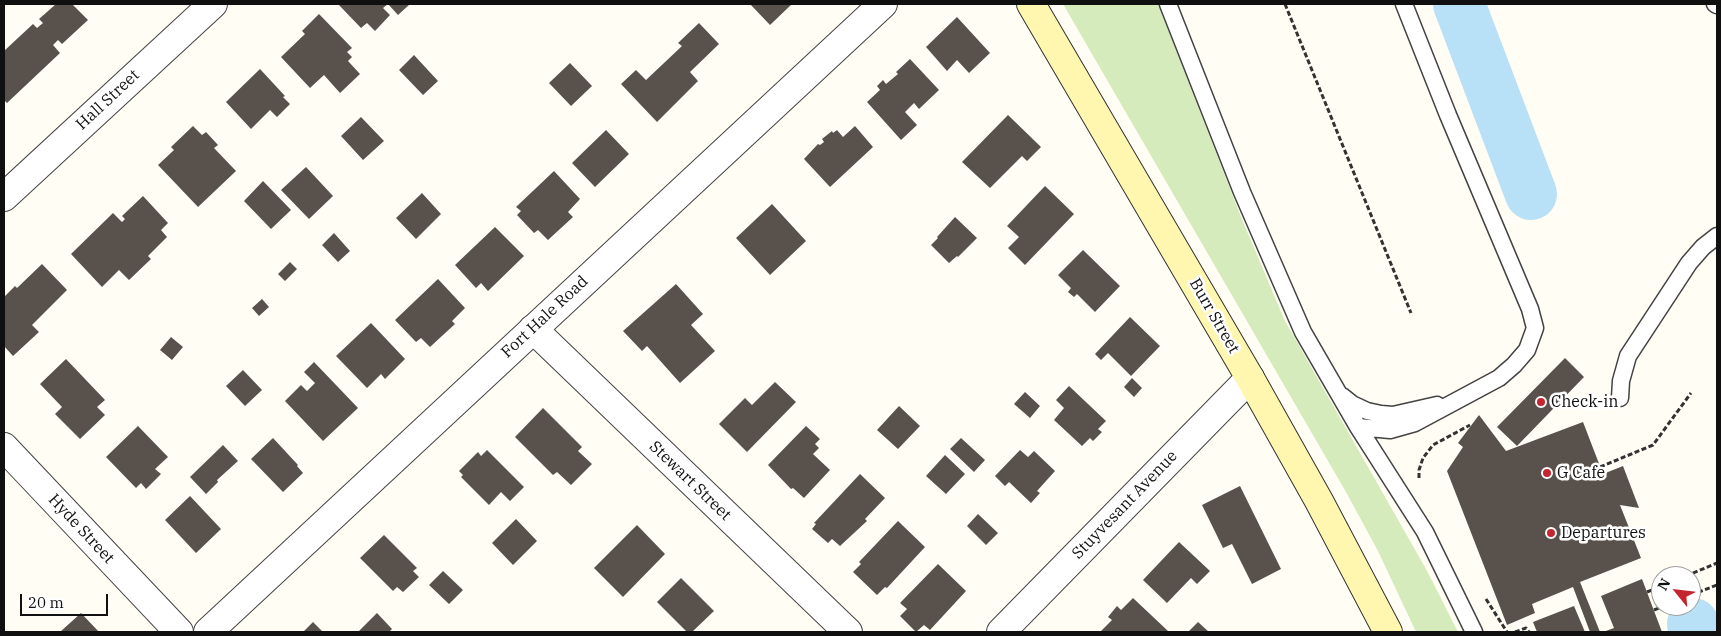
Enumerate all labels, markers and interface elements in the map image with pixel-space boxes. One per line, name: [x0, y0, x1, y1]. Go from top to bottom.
street label: Hall Street: [72, 66, 144, 134]
street label: Fort Hale Road: [498, 272, 592, 362]
street label: Burr Street: [1185, 275, 1243, 357]
place label: Check-in: [1551, 392, 1619, 412]
marker: Check-in: [1535, 396, 1547, 408]
street label: Stewart Street: [645, 437, 735, 525]
street label: Stuyvesant Avenue: [1068, 447, 1182, 563]
place label: G Cafe: [1557, 463, 1605, 483]
marker: G Cafe: [1541, 467, 1553, 479]
street label: Hyde Street: [44, 490, 118, 568]
place label: Departures: [1561, 523, 1646, 543]
marker: Departures: [1545, 527, 1557, 539]
north arrow: [1651, 566, 1701, 616]
text: N: [1653, 575, 1674, 593]
scale bar: [22, 584, 110, 616]
text: 20 m: [28, 593, 64, 612]

